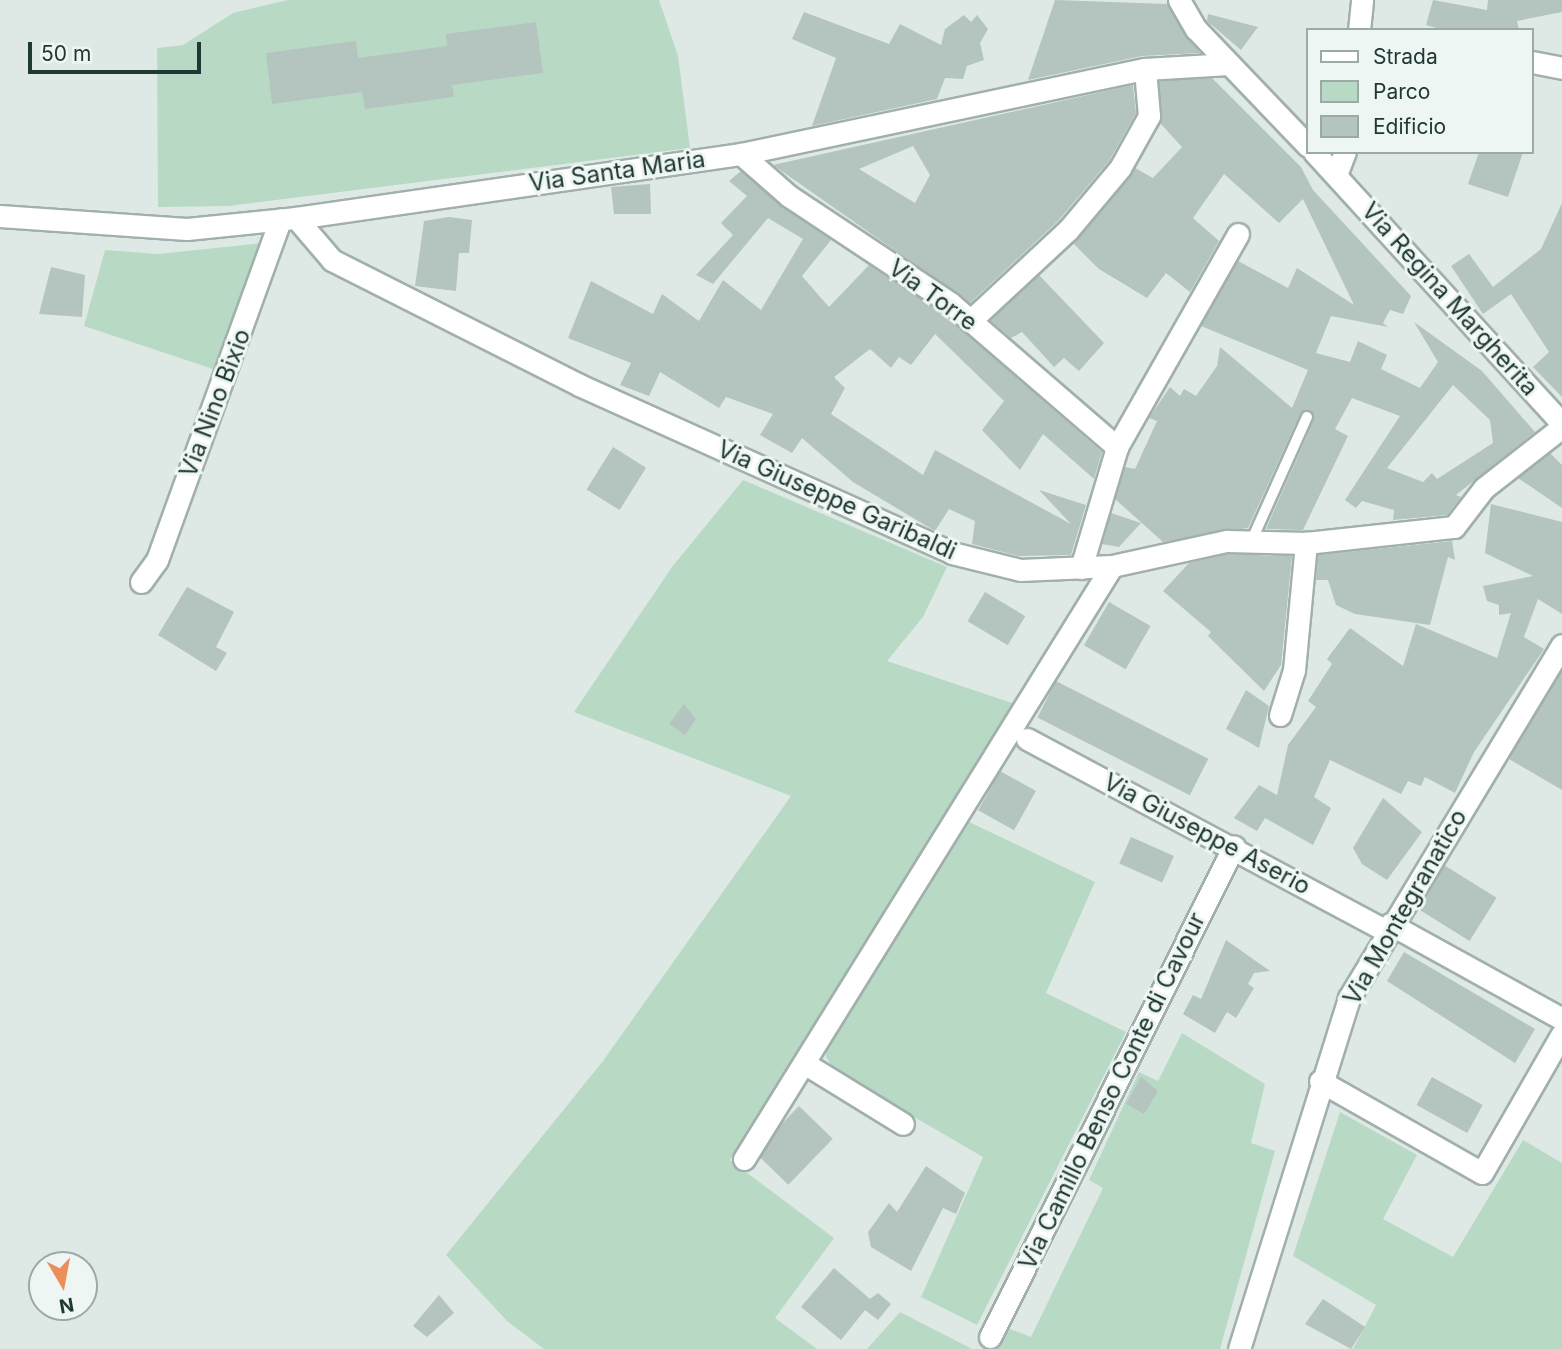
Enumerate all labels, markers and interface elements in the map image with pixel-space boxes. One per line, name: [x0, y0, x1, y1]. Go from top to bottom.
scale bar: [32, 28, 205, 72]
legend: [1306, 28, 1534, 154]
text: 50 m: [41, 41, 91, 66]
text: Strada: [1373, 44, 1438, 69]
text: Parco: [1373, 79, 1430, 104]
text: Edificio: [1373, 114, 1446, 139]
street label: Via Santa Maria: [527, 144, 707, 198]
street label: Via Regina Margherita: [1356, 196, 1544, 402]
street label: Via Torre: [883, 253, 983, 337]
street label: Via Nino Bixio: [173, 325, 257, 481]
street label: Via Giuseppe Garibaldi: [713, 434, 961, 566]
street label: Via Giuseppe Aserio: [1099, 767, 1315, 901]
street label: Via Montegranatico: [1337, 804, 1473, 1010]
street label: Via Camillo Benso Conte di Cavour: [1013, 908, 1211, 1274]
north arrow: [28, 1251, 98, 1321]
text: N: [57, 1293, 76, 1318]

